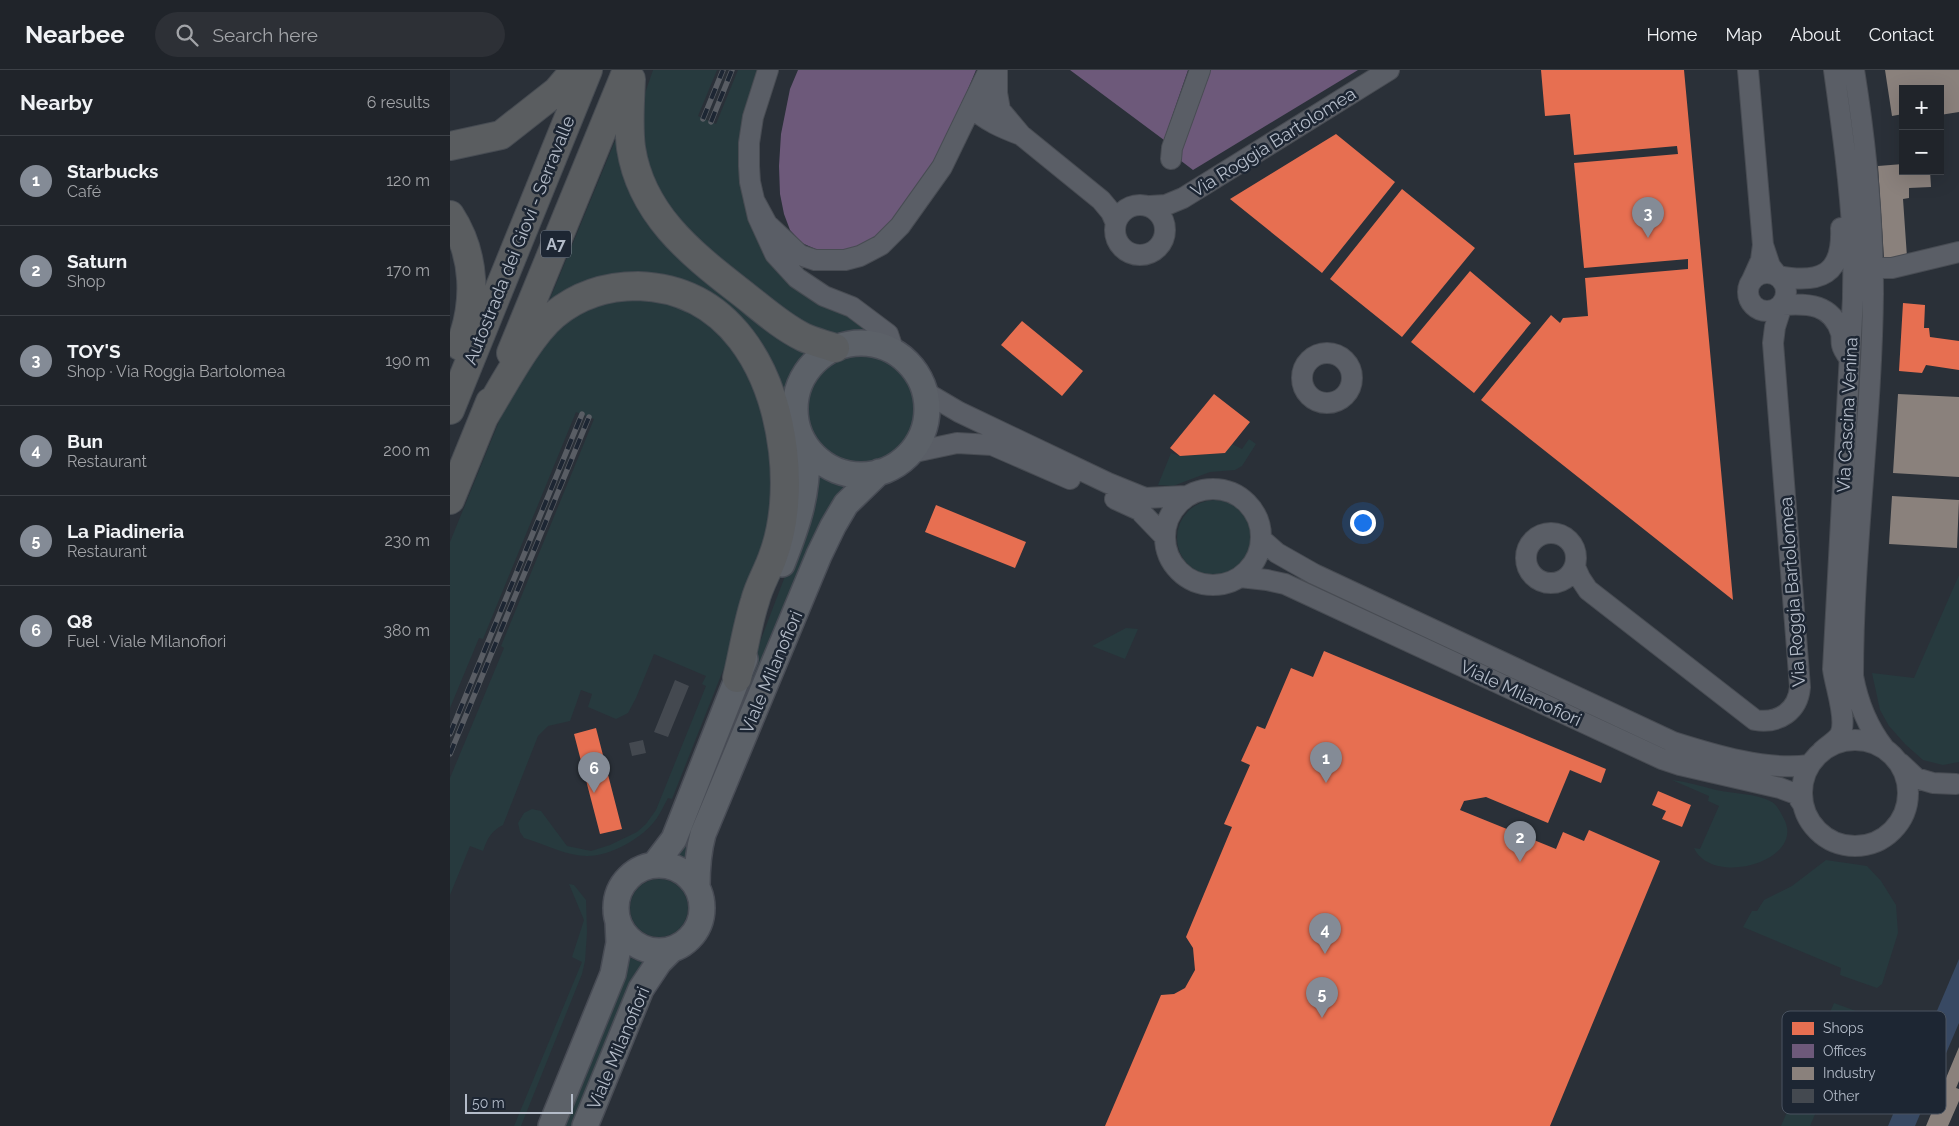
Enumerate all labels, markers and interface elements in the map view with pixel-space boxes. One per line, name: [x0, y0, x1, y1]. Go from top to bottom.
search box: [155, 12, 505, 57]
text: Nearbee: [25, 20, 125, 49]
icon: search: [173, 21, 201, 49]
text: Search here: [213, 24, 318, 46]
text: Home: [1646, 24, 1697, 45]
text: Map: [1725, 24, 1762, 45]
text: About: [1790, 24, 1841, 45]
text: Contact: [1869, 24, 1934, 45]
street label: Via Roggia Bartolomea: [1187, 83, 1359, 201]
map controls: [1899, 85, 1944, 175]
button: +: [1899, 85, 1944, 130]
text: Nearby: [20, 90, 93, 115]
text: 6 results: [367, 93, 430, 112]
street label: Autostrada dei Giovi - Serravalle: [459, 112, 579, 368]
button: −: [1899, 130, 1944, 175]
text: Starbucks: [67, 160, 158, 182]
text: 1: [32, 171, 40, 190]
text: 120 m: [386, 171, 430, 190]
text: Café: [67, 182, 101, 201]
pin: 3: [1632, 197, 1664, 238]
road number: A7: [541, 230, 571, 258]
text: Saturn: [67, 250, 127, 272]
text: 2: [31, 261, 41, 280]
text: 170 m: [386, 261, 430, 280]
text: Shop: [67, 272, 105, 291]
street label: Via Cascina Venina: [1832, 337, 1862, 493]
text: TOY'S: [67, 340, 121, 362]
text: 3: [32, 351, 40, 370]
text: 190 m: [385, 351, 430, 370]
text: Shop · Via Roggia Bartolomea: [67, 362, 285, 381]
text: Bun: [67, 430, 103, 452]
text: 4: [31, 441, 41, 460]
text: 200 m: [383, 441, 430, 460]
text: Restaurant: [67, 452, 147, 471]
street label: Via Roggia Bartolomea: [1775, 496, 1809, 688]
your location: [1350, 510, 1376, 536]
text: La Piadineria: [67, 520, 184, 542]
text: 5: [32, 531, 40, 550]
text: 230 m: [385, 531, 430, 550]
text: Restaurant: [67, 542, 147, 561]
street label: Viale Milanofiori: [736, 607, 806, 737]
text: Q8: [67, 610, 93, 632]
text: 6: [31, 621, 41, 640]
text: 380 m: [383, 621, 430, 640]
text: Fuel · Viale Milanofiori: [67, 632, 226, 651]
street label: Viale Milanofiori: [1457, 656, 1585, 730]
pin: 1: [1310, 742, 1342, 783]
pin: 6: [578, 752, 610, 793]
pin: 2: [1504, 821, 1536, 862]
pin: 4: [1309, 913, 1341, 954]
pin: 5: [1306, 977, 1338, 1018]
street label: Viale Milanofiori: [583, 983, 653, 1113]
legend: [1782, 1011, 1946, 1114]
text: Shops: [1823, 1020, 1864, 1036]
text: Offices: [1823, 1043, 1867, 1059]
text: Industry: [1823, 1065, 1876, 1081]
text: Other: [1823, 1088, 1860, 1104]
scale bar: [465, 1091, 572, 1114]
text: 50 m: [472, 1095, 505, 1111]

